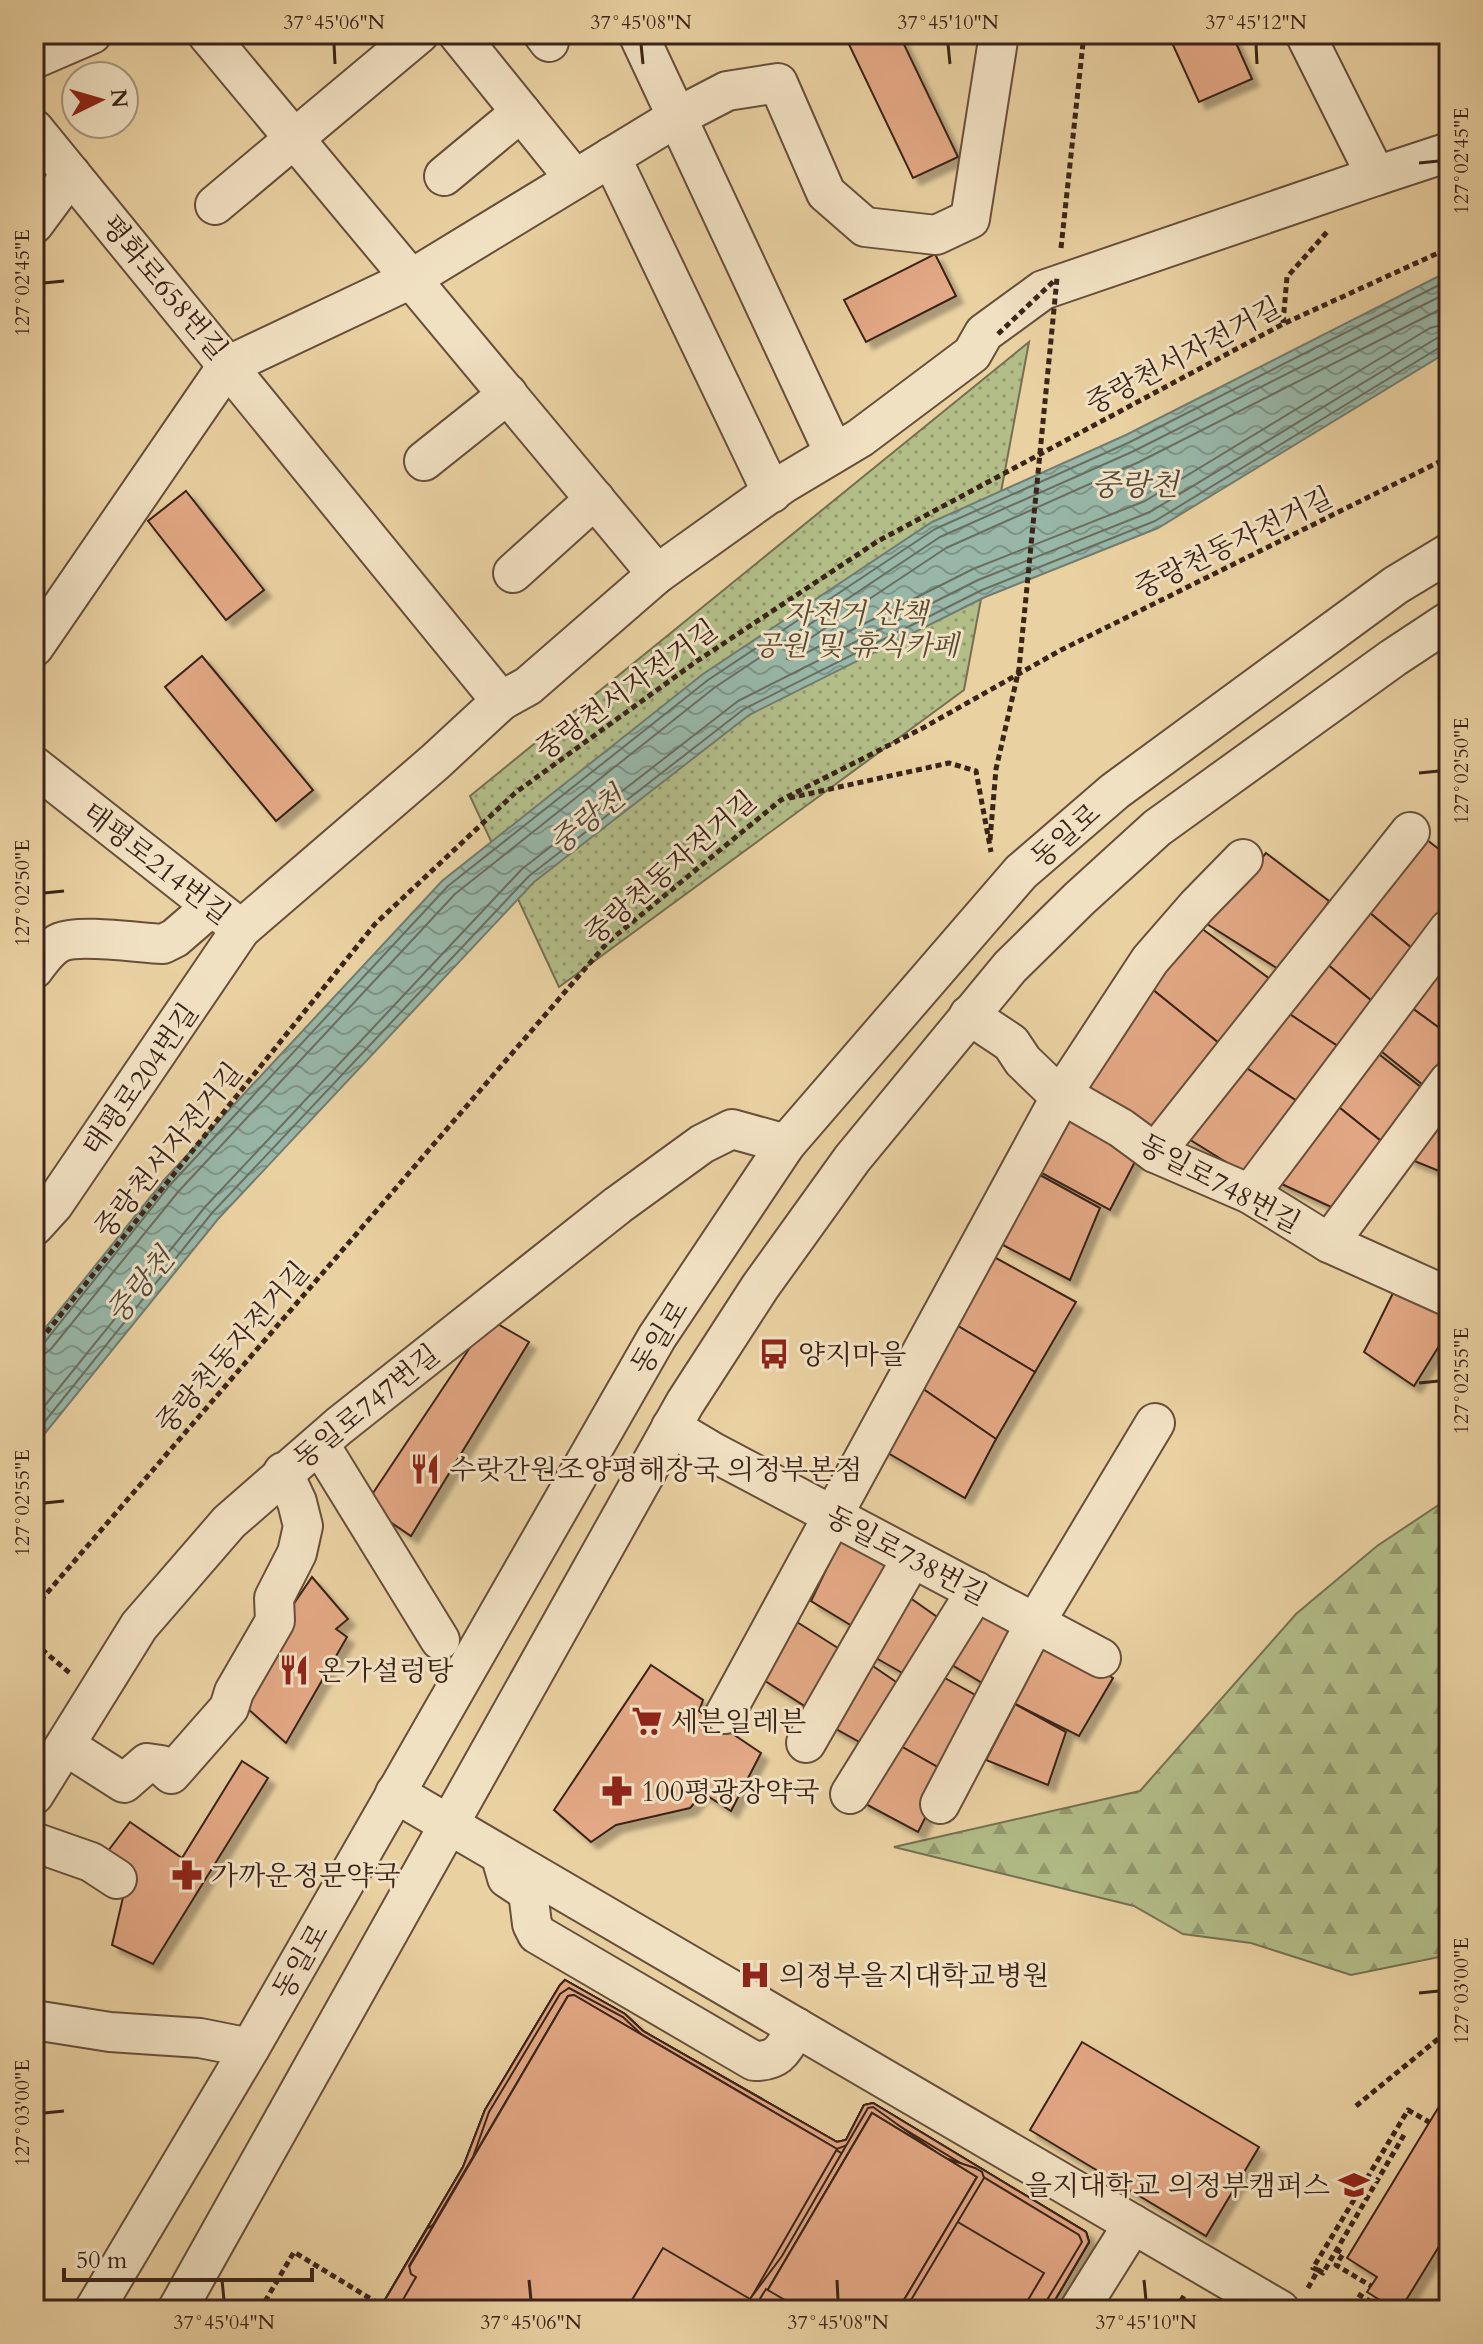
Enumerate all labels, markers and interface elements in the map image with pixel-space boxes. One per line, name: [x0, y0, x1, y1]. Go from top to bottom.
text: 37°45'06"N: [283, 9, 385, 36]
text: 37°45'08"N: [590, 9, 692, 36]
text: 37°45'10"N: [897, 9, 999, 36]
text: 37°45'12"N: [1205, 9, 1307, 36]
north arrow: [60, 60, 140, 140]
text: N: [103, 88, 135, 109]
text: 127°02'45"E: [1448, 108, 1475, 214]
street label: 평화로658번길: [92, 207, 236, 368]
text: 127°02'45"E: [9, 230, 36, 336]
street label: 중랑천서자전거길: [1079, 288, 1288, 423]
water label: 중랑천: [1092, 465, 1180, 506]
street label: 중랑천동자전거길: [1128, 478, 1339, 607]
park label: 자전거 산책 공원 및 휴식카페: [753, 595, 961, 665]
street label: 중랑천서자전거길: [528, 611, 725, 769]
text: 127°02'50"E: [1448, 718, 1475, 824]
water label: 중랑천: [541, 776, 636, 864]
street label: 중랑천동자전거길: [577, 782, 765, 953]
street label: 태평로214번길: [74, 794, 238, 934]
street label: 동일로: [1023, 795, 1109, 877]
text: 127°02'50"E: [9, 840, 36, 946]
street label: 태평로204번길: [74, 996, 208, 1163]
street label: 중랑천서자전거길: [86, 1055, 252, 1247]
street label: 동일로748번길: [1132, 1125, 1307, 1243]
water label: 중랑천: [97, 1238, 185, 1333]
street label: 중랑천동자전거길: [147, 1254, 318, 1442]
street label: 동일로: [622, 1293, 697, 1382]
text: 127°02'55"E: [1448, 1328, 1475, 1434]
street label: 동일로747번길: [285, 1336, 448, 1478]
place label: 양지마을: [798, 1336, 906, 1374]
bus stop icon: 양지마을: [757, 1337, 791, 1371]
text: 127°02'55"E: [9, 1450, 36, 1556]
place label: 수랏간원조양평해장국 의정부본점: [449, 1451, 862, 1489]
restaurant icon: 수랏간원조양평해장국 의정부본점: [408, 1452, 442, 1486]
street label: 동일로738번길: [819, 1497, 994, 1615]
place label: 온가설렁탕: [318, 1652, 453, 1690]
restaurant icon: 온가설렁탕: [277, 1653, 311, 1687]
place label: 세븐일레븐: [671, 1703, 806, 1741]
supermarket icon: 세븐일레븐: [630, 1704, 664, 1738]
place label: 100평광장약국: [641, 1773, 819, 1811]
pharmacy icon: 100평광장약국: [600, 1774, 634, 1808]
place label: 가까운정문약국: [211, 1857, 400, 1895]
pharmacy icon: 가까운정문약국: [170, 1858, 204, 1892]
street label: 동일로: [264, 1917, 338, 2006]
text: 127°03'00"E: [1448, 1938, 1475, 2044]
place label: 의정부을지대학교병원: [779, 1957, 1049, 1995]
hospital icon: 의정부을지대학교병원: [738, 1958, 772, 1992]
text: 127°03'00"E: [9, 2060, 36, 2166]
place label: 을지대학교 의정부캠퍼스: [1025, 2167, 1330, 2205]
school or university icon: 을지대학교 의정부캠퍼스: [1337, 2168, 1371, 2202]
scale bar: [64, 2232, 312, 2282]
text: 50 m: [76, 2244, 128, 2277]
text: 37°45'04"N: [173, 2309, 275, 2336]
text: 37°45'06"N: [480, 2309, 582, 2336]
text: 37°45'08"N: [787, 2309, 889, 2336]
text: 37°45'10"N: [1095, 2309, 1197, 2336]

